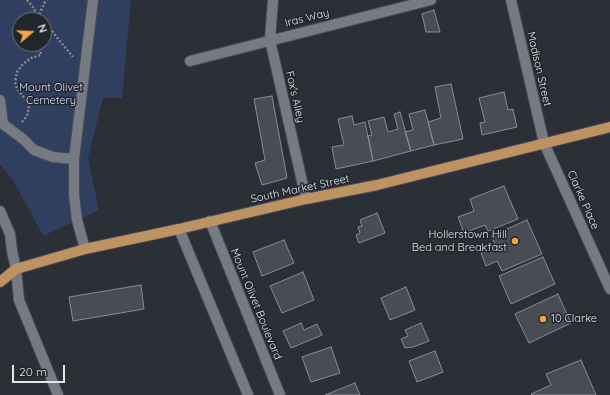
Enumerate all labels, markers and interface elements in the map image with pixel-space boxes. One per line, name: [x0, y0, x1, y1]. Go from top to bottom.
street label: Iras Way: [284, 6, 330, 30]
north arrow: [12, 12, 52, 52]
text: N: [34, 22, 50, 35]
street label: Madison Street: [524, 30, 554, 108]
street label: Fox's Alley: [283, 70, 307, 124]
park label: Mount Olivet Cemetery: [19, 81, 83, 107]
street label: Clarke Place: [564, 168, 602, 232]
street label: South Market Street: [249, 172, 351, 206]
place label: Hollerstown Hill Bed and Breakfast: [412, 228, 507, 254]
marker: Hollerstown Hill Bed and Breakfast: [510, 236, 520, 246]
street label: Mount Olivet Boulevard: [228, 246, 284, 362]
place label: 10 Clarke: [551, 312, 597, 326]
marker: 10 Clarke: [538, 314, 548, 324]
scale bar: [14, 357, 67, 383]
text: 20 m: [19, 364, 47, 379]

